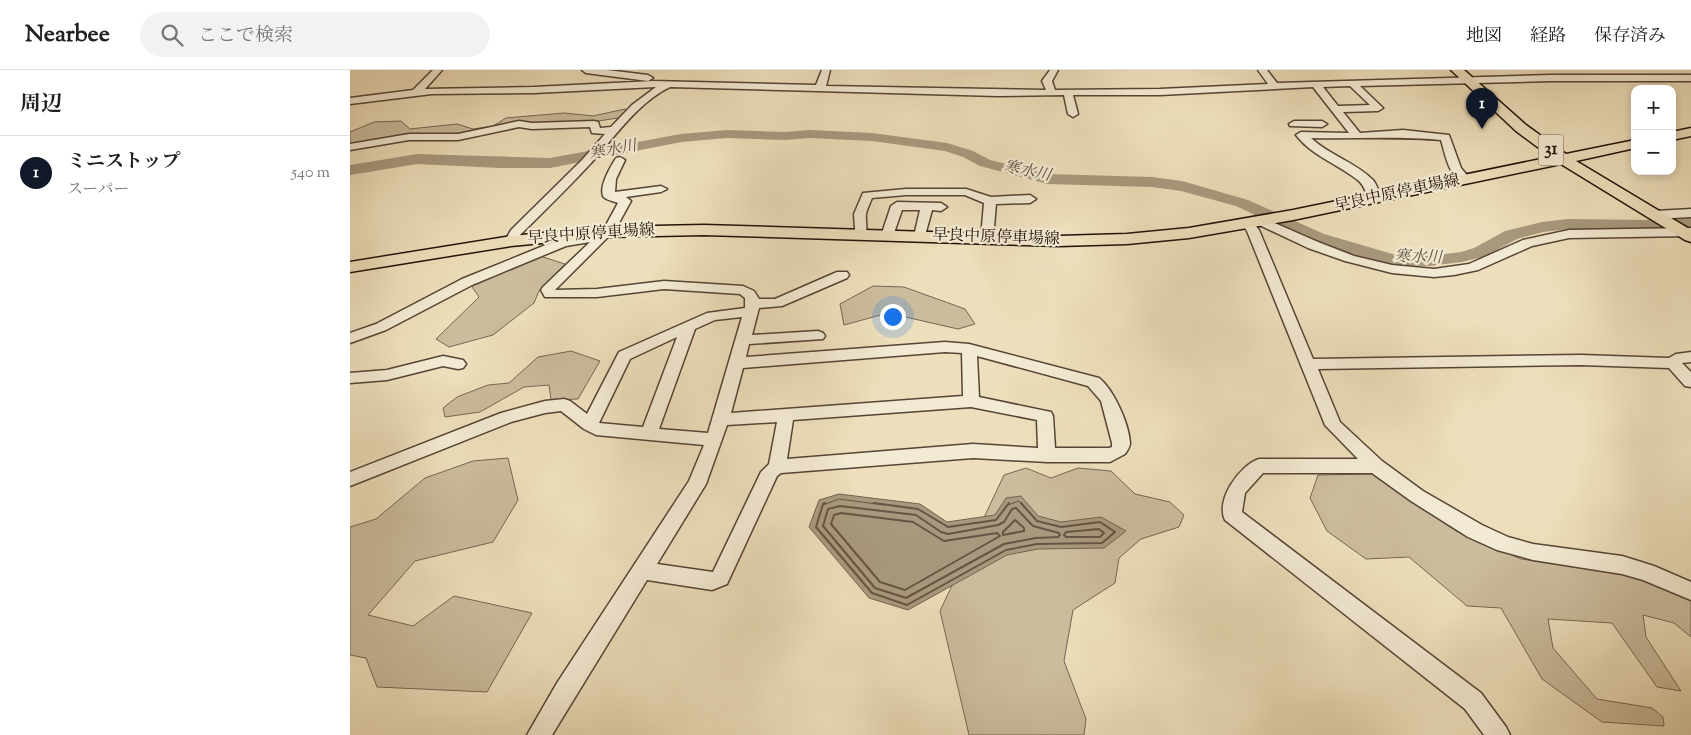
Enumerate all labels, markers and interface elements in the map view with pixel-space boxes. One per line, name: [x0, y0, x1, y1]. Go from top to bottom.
search box: [140, 12, 490, 57]
text: Nearbee: [25, 18, 110, 52]
icon: search: [158, 21, 186, 49]
text: ここで検索: [198, 23, 293, 50]
text: 地図: [1466, 24, 1502, 50]
text: 経路: [1530, 24, 1566, 50]
text: 保存済み: [1594, 24, 1666, 50]
map controls: [1631, 85, 1676, 175]
button: +: [1631, 85, 1676, 130]
pin: 1: [1466, 88, 1498, 129]
text: 周辺: [20, 90, 62, 120]
button: −: [1631, 130, 1676, 175]
road number: 31: [1538, 134, 1564, 166]
water label: 寒水川: [587, 135, 641, 167]
text: ミニストップ: [67, 149, 180, 176]
water label: 寒水川: [1001, 156, 1055, 189]
text: 1: [33, 162, 39, 185]
text: 540 m: [292, 162, 330, 185]
street label: 早良中原停車場線: [1332, 169, 1462, 219]
text: スーパー: [67, 179, 129, 202]
street label: 早良中原停車場線: [526, 219, 656, 251]
street label: 早良中原停車場線: [932, 224, 1060, 252]
water label: 寒水川: [1394, 246, 1444, 270]
your location: [880, 304, 906, 330]

